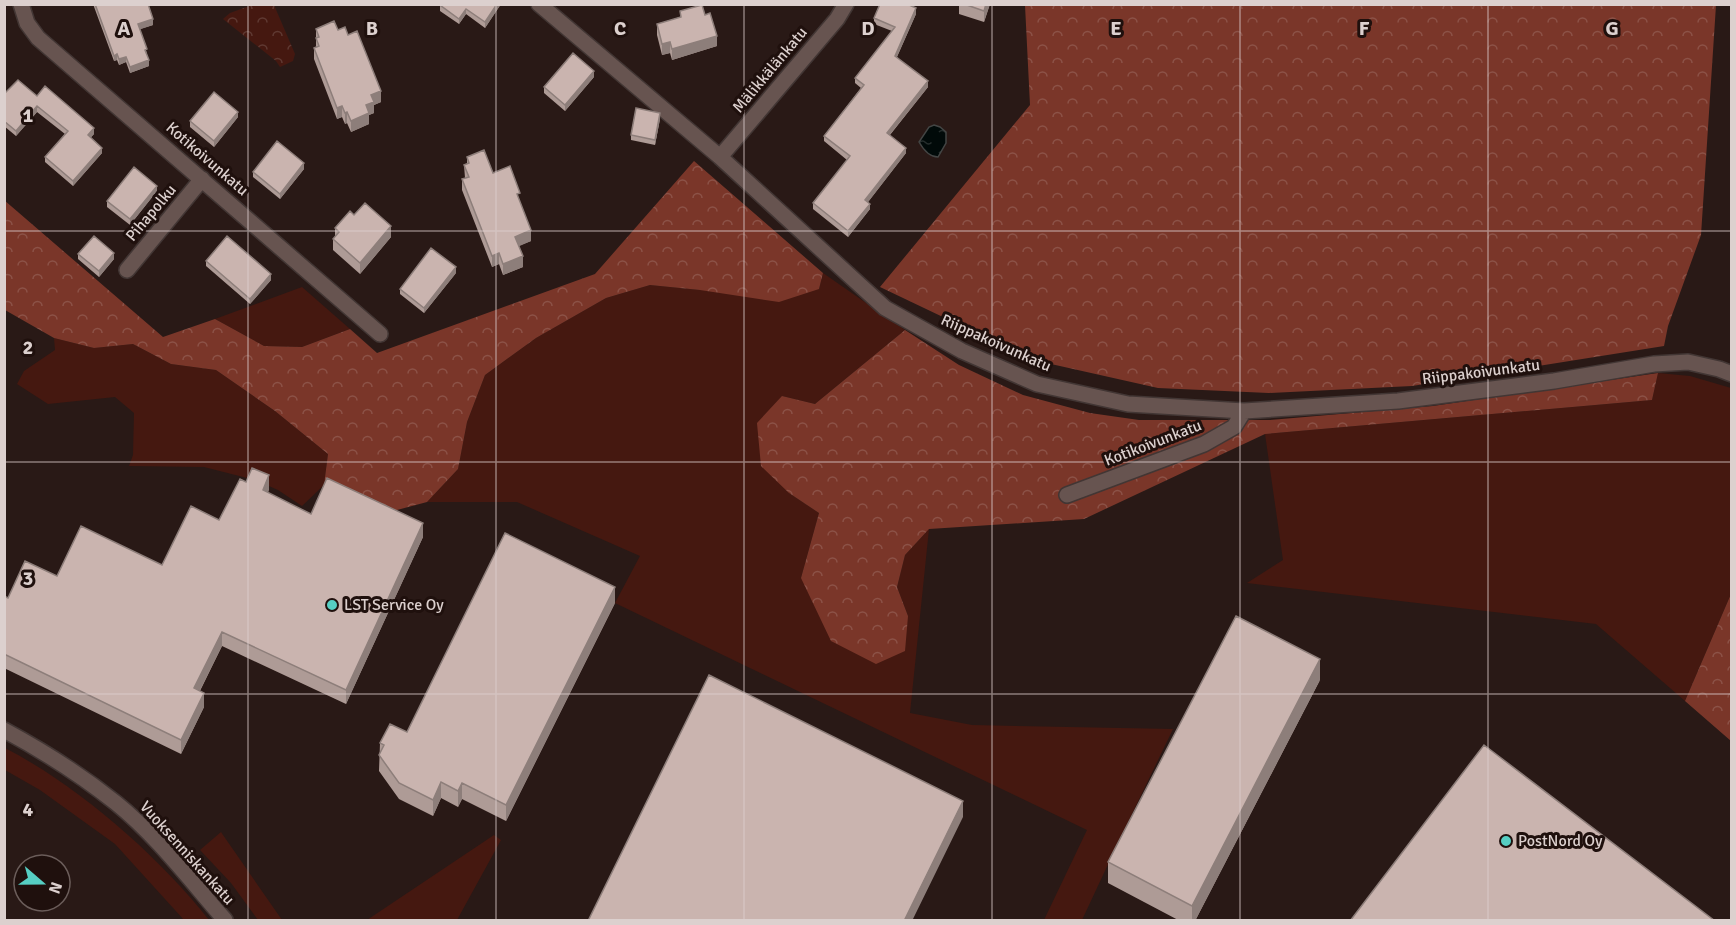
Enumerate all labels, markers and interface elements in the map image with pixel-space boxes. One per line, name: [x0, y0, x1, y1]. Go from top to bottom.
text: A: [118, 16, 131, 41]
text: B: [366, 16, 378, 41]
text: C: [614, 16, 626, 41]
text: D: [861, 16, 875, 41]
text: E: [1110, 16, 1122, 41]
text: F: [1359, 16, 1370, 41]
text: G: [1605, 16, 1619, 41]
street label: Mälikkälänkatu: [728, 23, 812, 117]
text: 1: [23, 103, 34, 128]
street label: Kotikoivunkatu: [162, 118, 252, 200]
street label: Pihapolku: [121, 180, 181, 246]
street label: Riippakoivunkatu: [938, 310, 1054, 376]
text: 2: [23, 335, 33, 360]
street label: Riippakoivunkatu: [1421, 355, 1541, 389]
street label: Kotikoivunkatu: [1101, 415, 1205, 471]
text: 3: [23, 566, 33, 591]
place label: LST Service Oy: [344, 595, 444, 615]
marker: LST Service Oy: [325, 598, 339, 612]
text: 4: [23, 797, 34, 822]
street label: Vuoksenniskankatu: [135, 797, 239, 909]
place label: PostNord Oy: [1518, 831, 1603, 851]
marker: PostNord Oy: [1499, 834, 1513, 848]
north arrow: [12, 853, 72, 913]
text: N: [44, 879, 66, 896]

